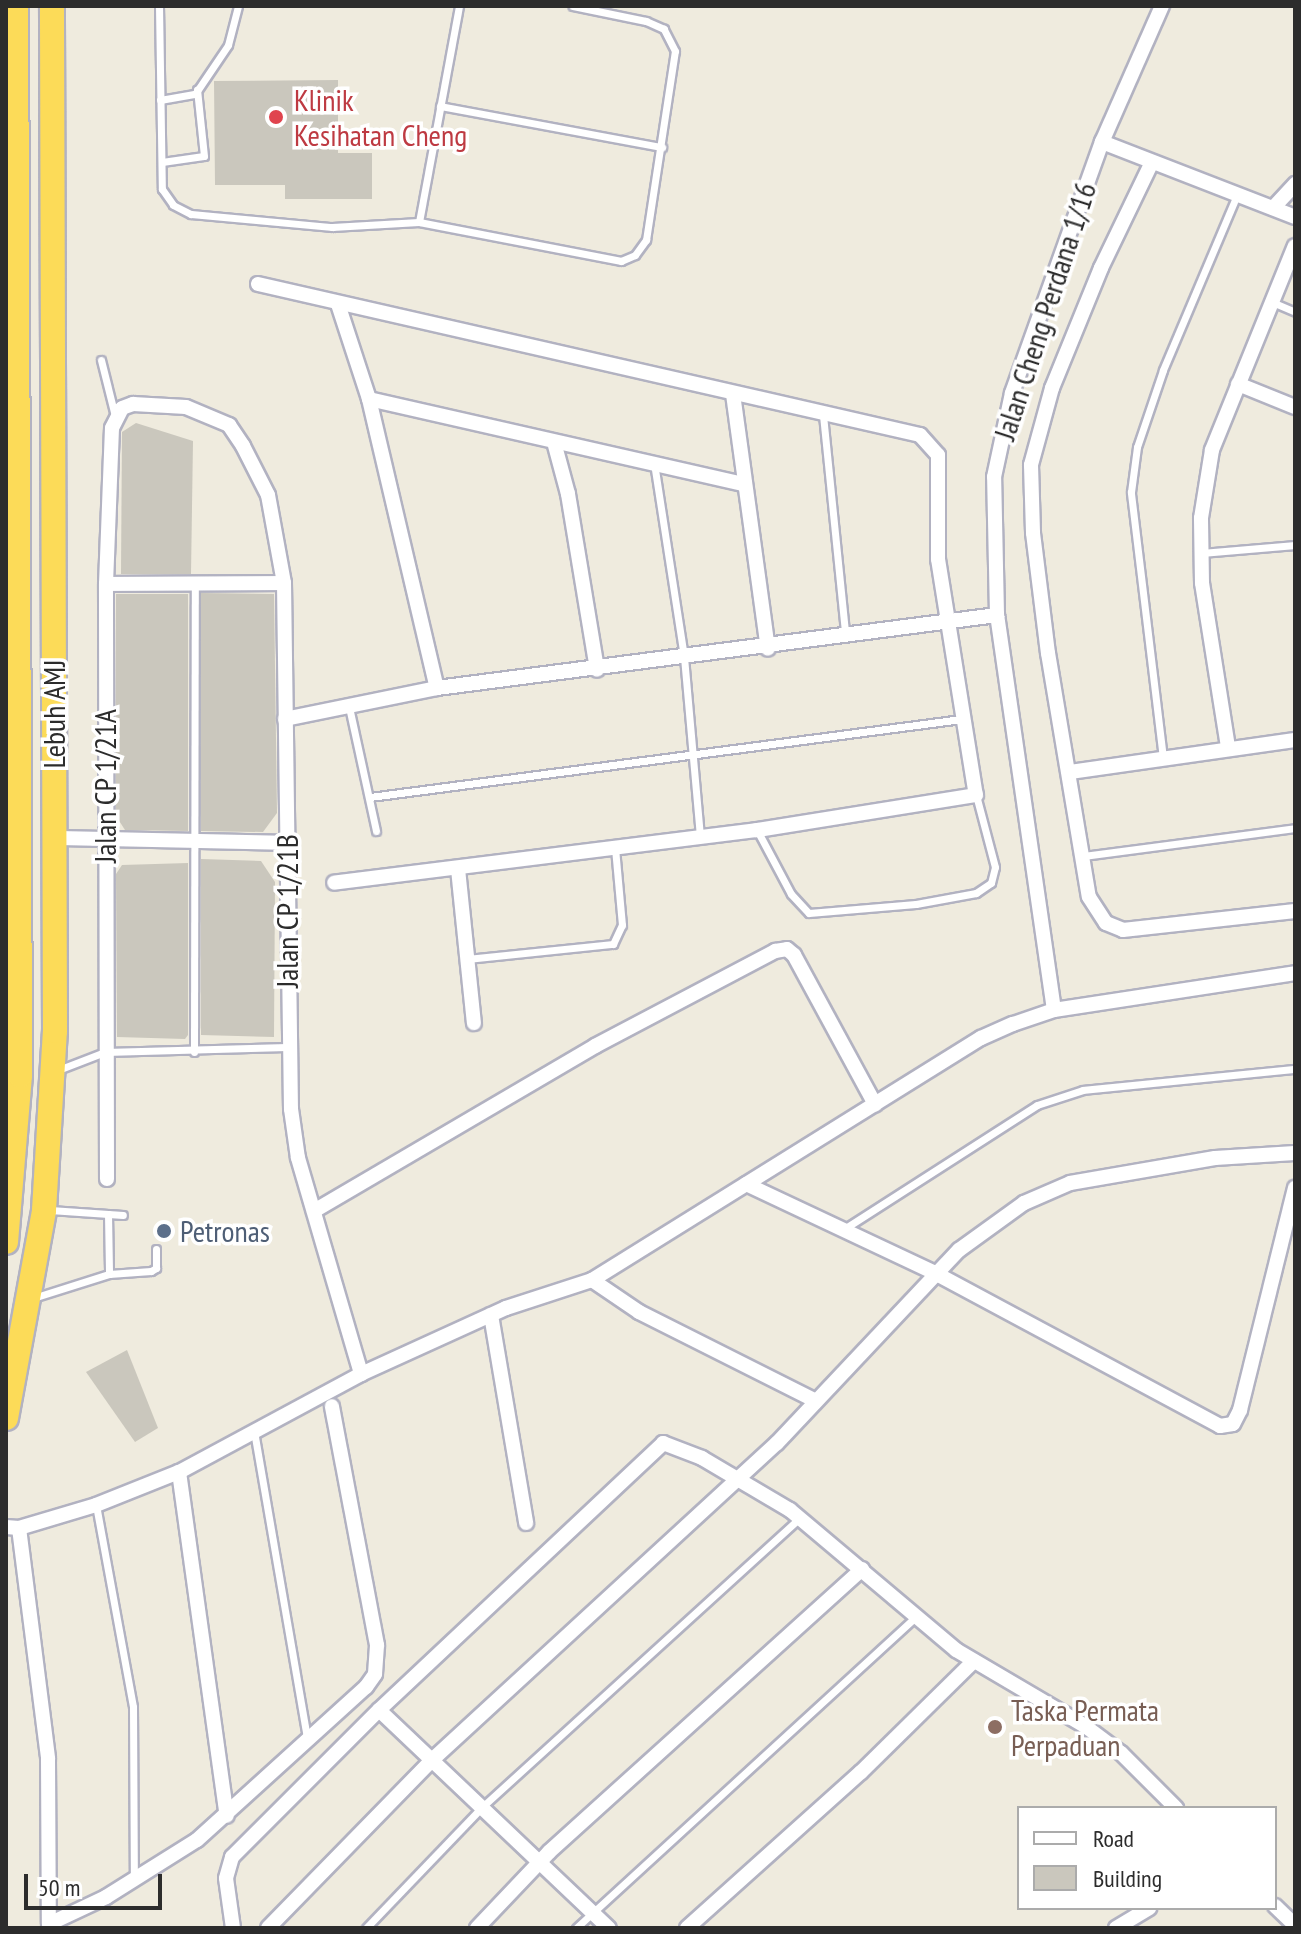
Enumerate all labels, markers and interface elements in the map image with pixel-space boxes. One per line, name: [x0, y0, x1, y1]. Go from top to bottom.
place label: Klinik Kesihatan Cheng: [294, 82, 467, 152]
marker: Klinik Kesihatan Cheng: [265, 106, 287, 128]
street label: Jalan Cheng Perdana 1/16: [986, 178, 1104, 444]
street label: Lebuh AMJ: [36, 659, 72, 769]
street label: Jalan CP 1/21A: [87, 709, 123, 863]
street label: Jalan CP 1/21B: [269, 834, 305, 988]
place label: Petronas: [180, 1213, 270, 1249]
marker: Petronas: [155, 1222, 173, 1240]
place label: Taska Permata Perpaduan: [1011, 1692, 1159, 1762]
marker: Taska Permata Perpaduan: [986, 1718, 1004, 1736]
legend: [1017, 1806, 1277, 1910]
text: Road: [1093, 1823, 1134, 1854]
scale bar: [28, 1858, 166, 1908]
text: Building: [1093, 1863, 1162, 1894]
text: 50 m: [38, 1872, 80, 1903]

